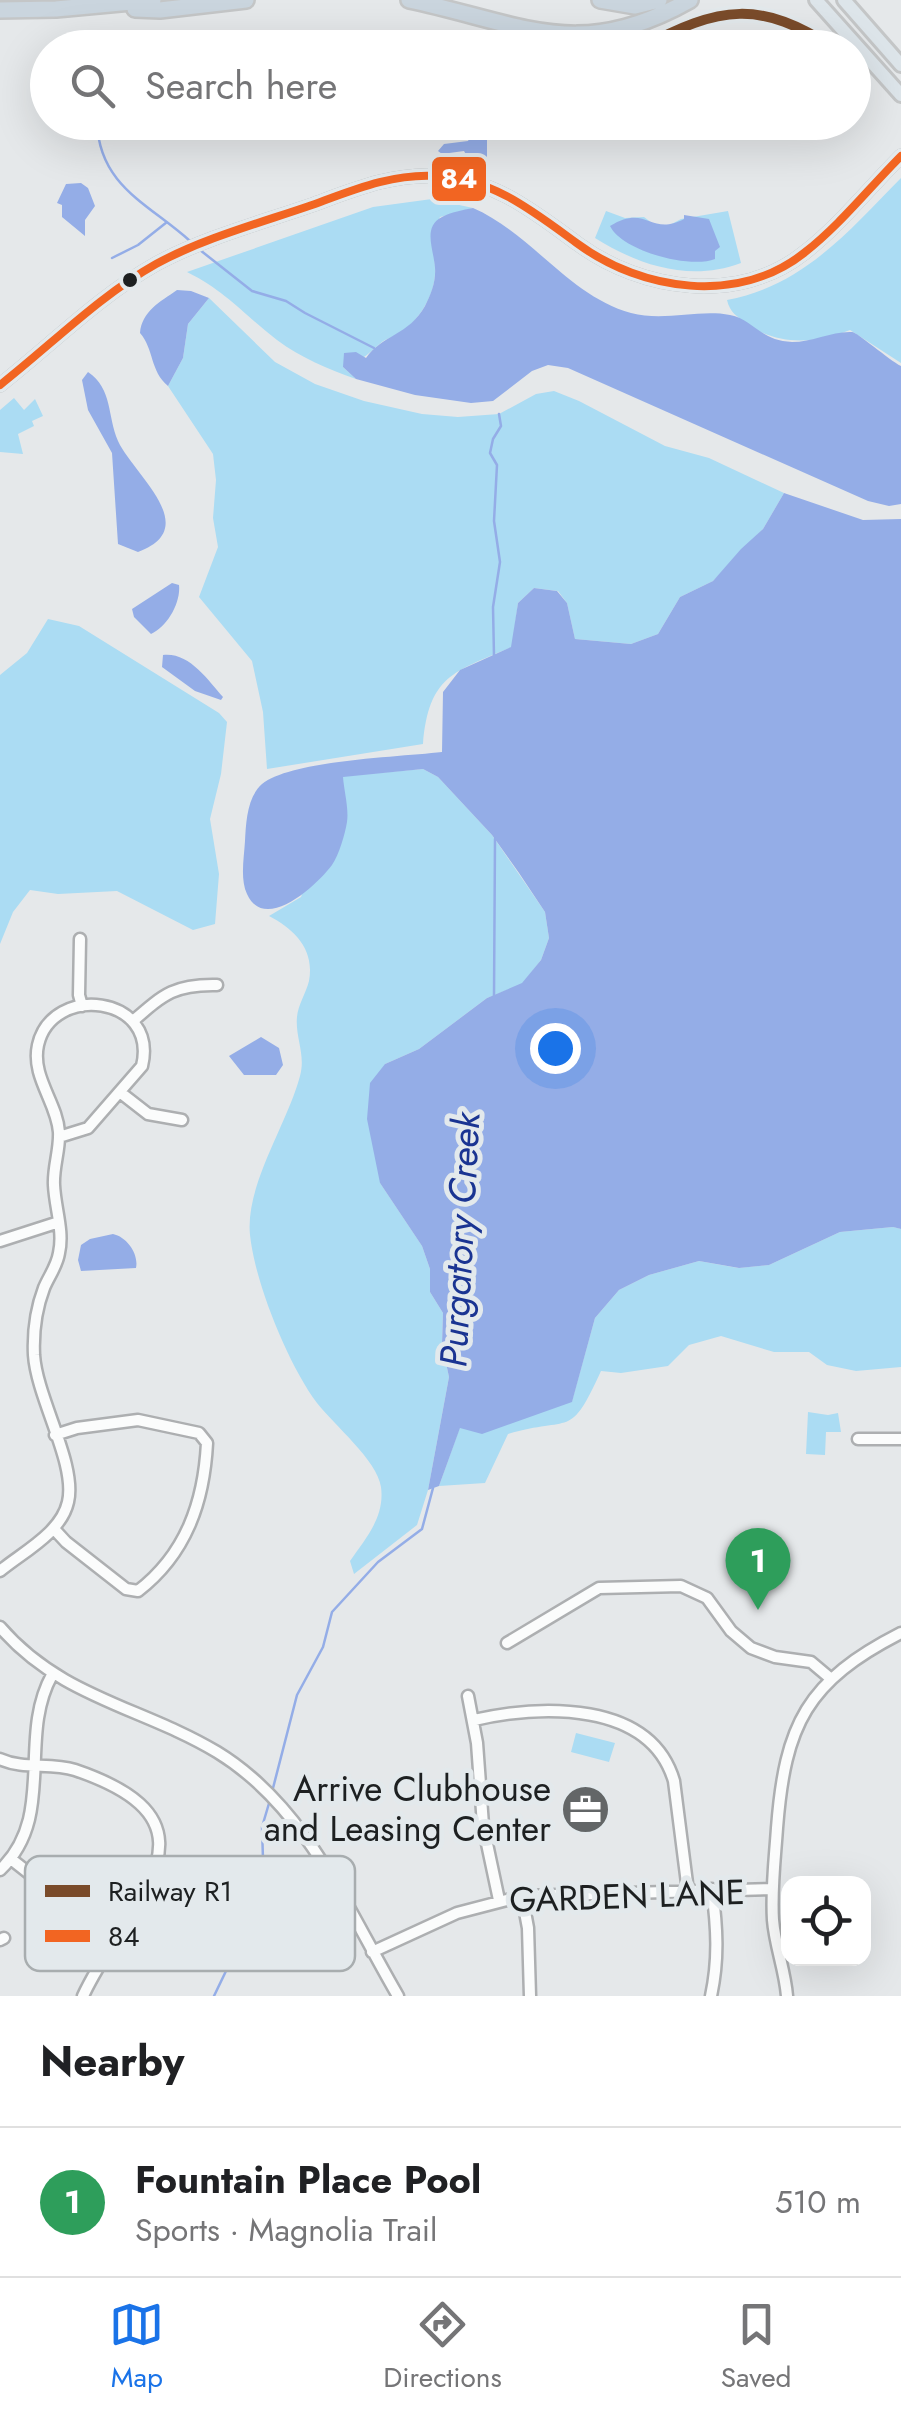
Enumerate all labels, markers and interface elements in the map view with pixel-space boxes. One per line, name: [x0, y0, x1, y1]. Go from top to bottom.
search box: [30, 30, 871, 140]
icon: search: [65, 58, 120, 113]
text: Search here: [145, 58, 337, 113]
line badge: 84: [430, 155, 488, 203]
text: 84: [440, 158, 478, 199]
unlabelled marker: [120, 270, 140, 290]
your location: [530, 1023, 581, 1074]
water label: Purgatory Creek: [425, 1109, 494, 1369]
pin: 1: [726, 1528, 790, 1610]
place label: Arrive Clubhouse and Leasing Center: [264, 1764, 551, 1854]
office icon: Arrive Clubhouse and Leasing Center: [560, 1783, 612, 1835]
legend: [25, 1856, 355, 1971]
street label: GARDEN LANE: [508, 1867, 746, 1925]
text: Railway R1: [108, 1871, 232, 1912]
map controls: [781, 1876, 871, 1966]
button: locate: [781, 1876, 871, 1966]
text: 84: [108, 1916, 140, 1957]
text: Nearby: [40, 2031, 184, 2092]
text: Fountain Place Pool: [135, 2152, 481, 2207]
text: 1: [64, 2179, 81, 2225]
text: 510 m: [775, 2179, 861, 2225]
text: Sports · Magnolia Trail: [135, 2207, 437, 2253]
tab: Map: [109, 2297, 164, 2398]
tab: Directions: [383, 2297, 502, 2398]
tab: Saved: [721, 2297, 792, 2398]

